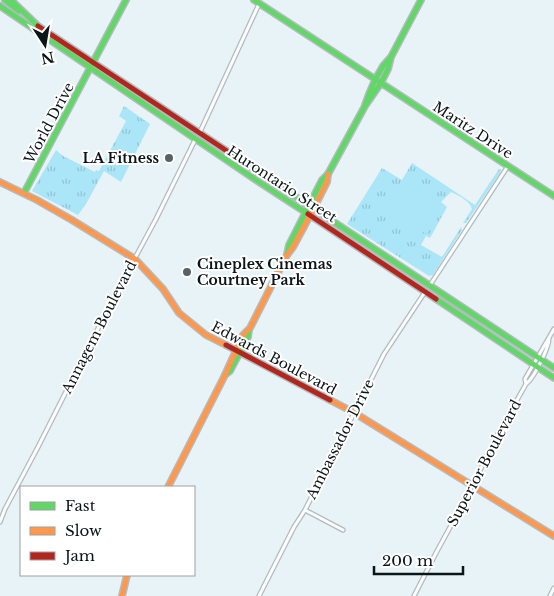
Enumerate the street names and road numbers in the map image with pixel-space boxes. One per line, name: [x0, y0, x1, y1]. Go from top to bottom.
street label: World Drive: [20, 79, 78, 168]
street label: Maritz Drive: [430, 98, 516, 162]
street label: Hurontario Street: [224, 142, 341, 227]
street label: Annagem Boulevard: [57, 257, 141, 397]
street label: Edwards Boulevard: [208, 317, 340, 399]
street label: Ambassador Drive: [302, 376, 378, 503]
street label: Superior Boulevard: [443, 396, 525, 529]

